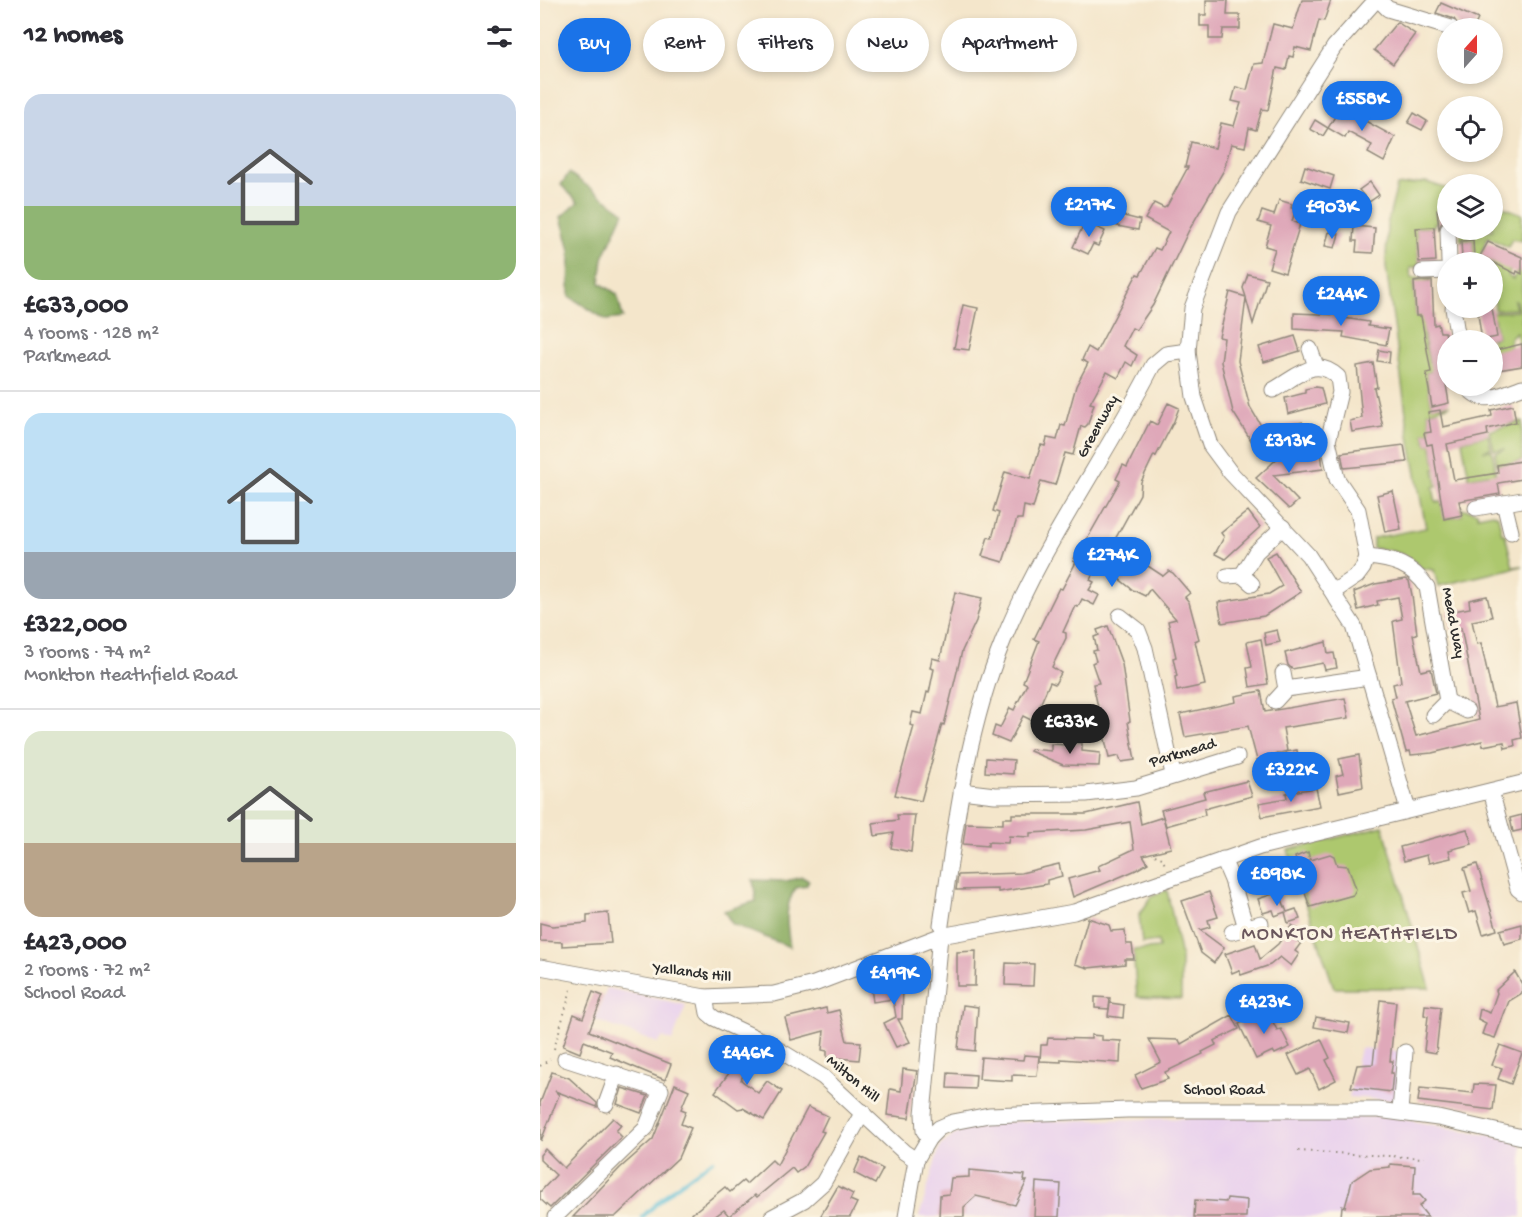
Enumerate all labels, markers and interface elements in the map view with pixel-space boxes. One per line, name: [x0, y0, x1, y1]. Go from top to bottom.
chip: Buy: [558, 18, 631, 72]
chip: Rent: [643, 18, 725, 72]
chip: Filters: [737, 18, 834, 72]
chip: New: [846, 18, 929, 72]
chip: Apartment: [941, 18, 1077, 72]
north arrow: [1437, 18, 1503, 84]
map controls: [1437, 18, 1503, 396]
icon: filters: [483, 20, 516, 53]
text: 12 homes: [24, 21, 122, 52]
pin: £558K: [1320, 81, 1404, 132]
text: £558K: [1336, 89, 1388, 112]
button: locate: [1437, 96, 1503, 162]
icon: home: [216, 133, 324, 241]
button: layers: [1437, 174, 1503, 240]
pin: £217K: [1047, 187, 1131, 238]
pin: £903K: [1290, 189, 1374, 240]
text: £217K: [1065, 195, 1113, 218]
text: £903K: [1306, 197, 1358, 220]
button: +: [1437, 252, 1503, 318]
pin: £244K: [1299, 276, 1383, 327]
text: £244K: [1317, 284, 1365, 307]
text: £633,000: [24, 292, 128, 323]
text: 4 rooms · 128 m²: [24, 323, 159, 346]
button: −: [1437, 330, 1503, 396]
text: Parkmead: [24, 346, 109, 369]
street label: Greenway: [1074, 392, 1124, 462]
pin: £313K: [1247, 423, 1331, 474]
text: £313K: [1265, 431, 1313, 454]
icon: home: [216, 452, 324, 560]
pin: £274K: [1070, 537, 1154, 588]
text: £274K: [1087, 545, 1137, 568]
street label: Mead Way: [1436, 586, 1468, 660]
text: £322,000: [24, 611, 127, 642]
text: 3 rooms · 74 m²: [24, 642, 151, 665]
text: Monkton Heathfield Road: [24, 665, 237, 688]
pin: £633K: [1028, 704, 1112, 755]
text: £633K: [1045, 712, 1095, 735]
street label: Parkmead: [1147, 734, 1220, 773]
pin: £322K: [1249, 752, 1333, 803]
text: £322K: [1266, 760, 1316, 783]
icon: home: [216, 770, 324, 878]
pin: £898K: [1235, 856, 1319, 907]
text: £898K: [1251, 864, 1303, 887]
district label: MONKTON HEATHFIELD: [1241, 924, 1459, 947]
text: £423,000: [24, 929, 127, 960]
pin: £419K: [852, 955, 936, 1006]
text: 2 rooms · 72 m²: [24, 960, 151, 983]
street label: Yallands Hill: [650, 960, 732, 988]
text: £419K: [870, 963, 918, 986]
text: School Road: [24, 983, 124, 1006]
pin: £423K: [1222, 984, 1306, 1035]
text: £423K: [1239, 992, 1289, 1015]
pin: £446K: [705, 1035, 789, 1086]
text: £446K: [723, 1043, 771, 1066]
street label: Milton Hill: [821, 1052, 883, 1108]
street label: School Road: [1184, 1082, 1266, 1101]

